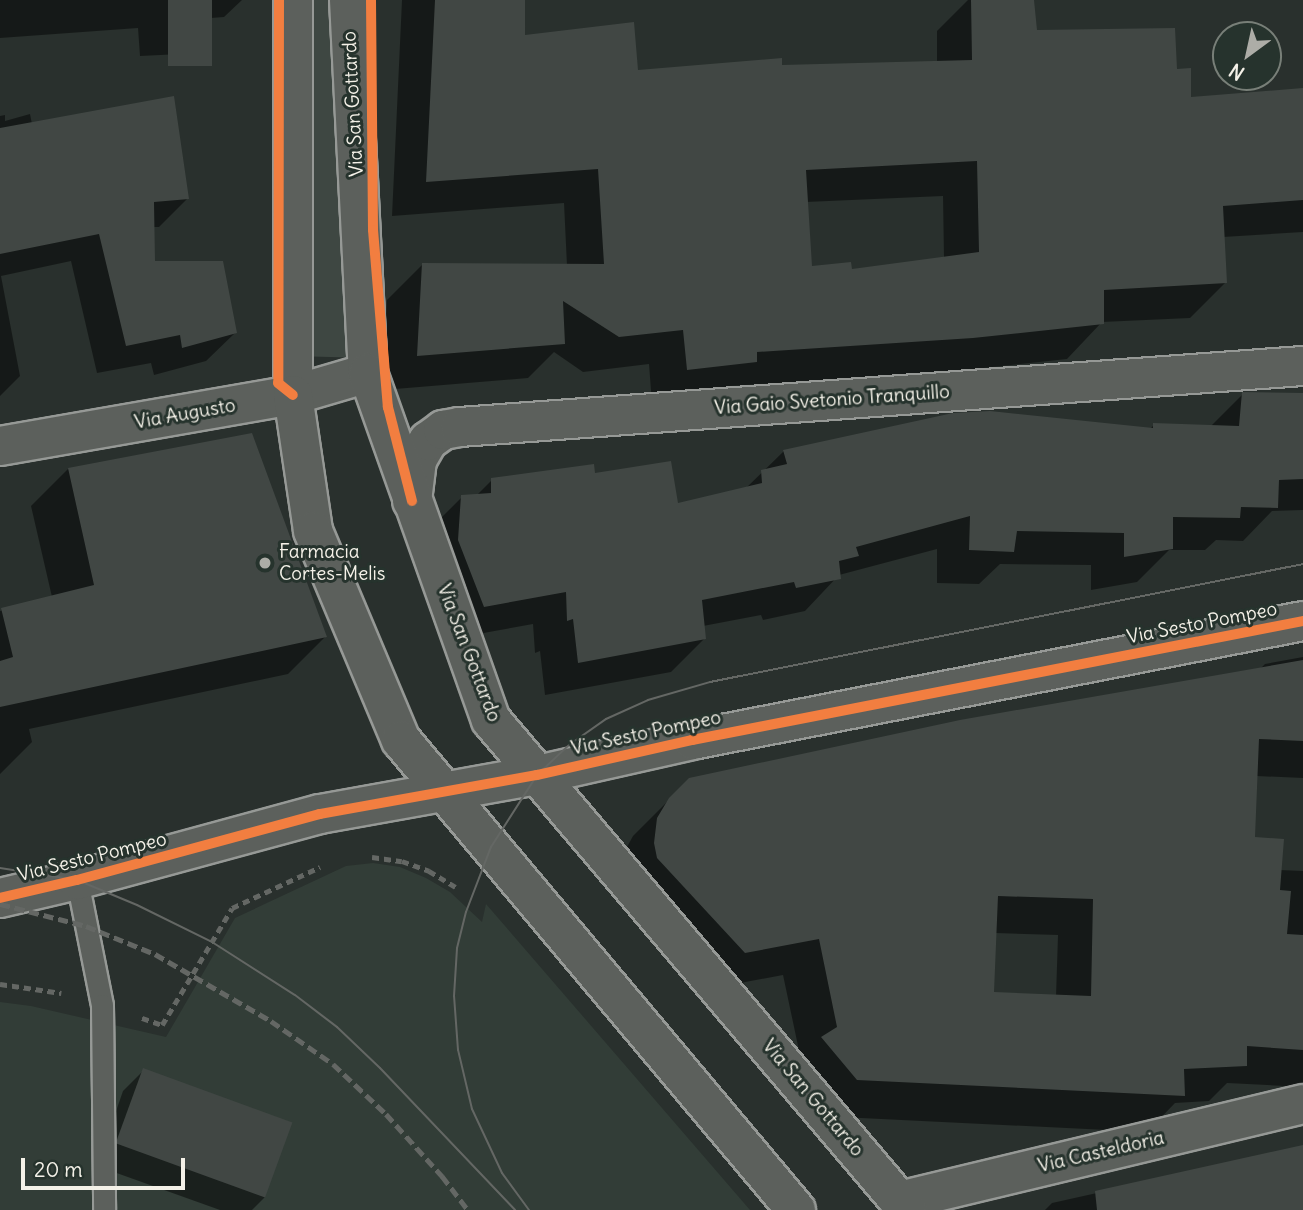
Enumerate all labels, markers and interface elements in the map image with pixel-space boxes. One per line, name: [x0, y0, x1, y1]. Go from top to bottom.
north arrow: [1212, 21, 1282, 91]
street label: Via San Gottardo: [338, 31, 368, 177]
text: N: [1225, 58, 1249, 86]
street label: Via Gaio Svetonio Tranquillo: [714, 380, 950, 420]
street label: Via Augusto: [133, 394, 237, 434]
place label: Farmacia Cortes-Melis: [279, 541, 385, 585]
marker: Farmacia Cortes-Melis: [257, 555, 273, 571]
street label: Via San Gottardo: [432, 581, 506, 725]
street label: Via Sesto Pompeo: [1125, 597, 1279, 649]
street label: Via Sesto Pompeo: [569, 706, 723, 760]
street label: Via Sesto Pompeo: [15, 827, 169, 887]
street label: Via San Gottardo: [757, 1035, 869, 1161]
street label: Via Casteldoria: [1036, 1126, 1166, 1178]
scale bar: [24, 1144, 189, 1188]
text: 20 m: [34, 1156, 83, 1183]

